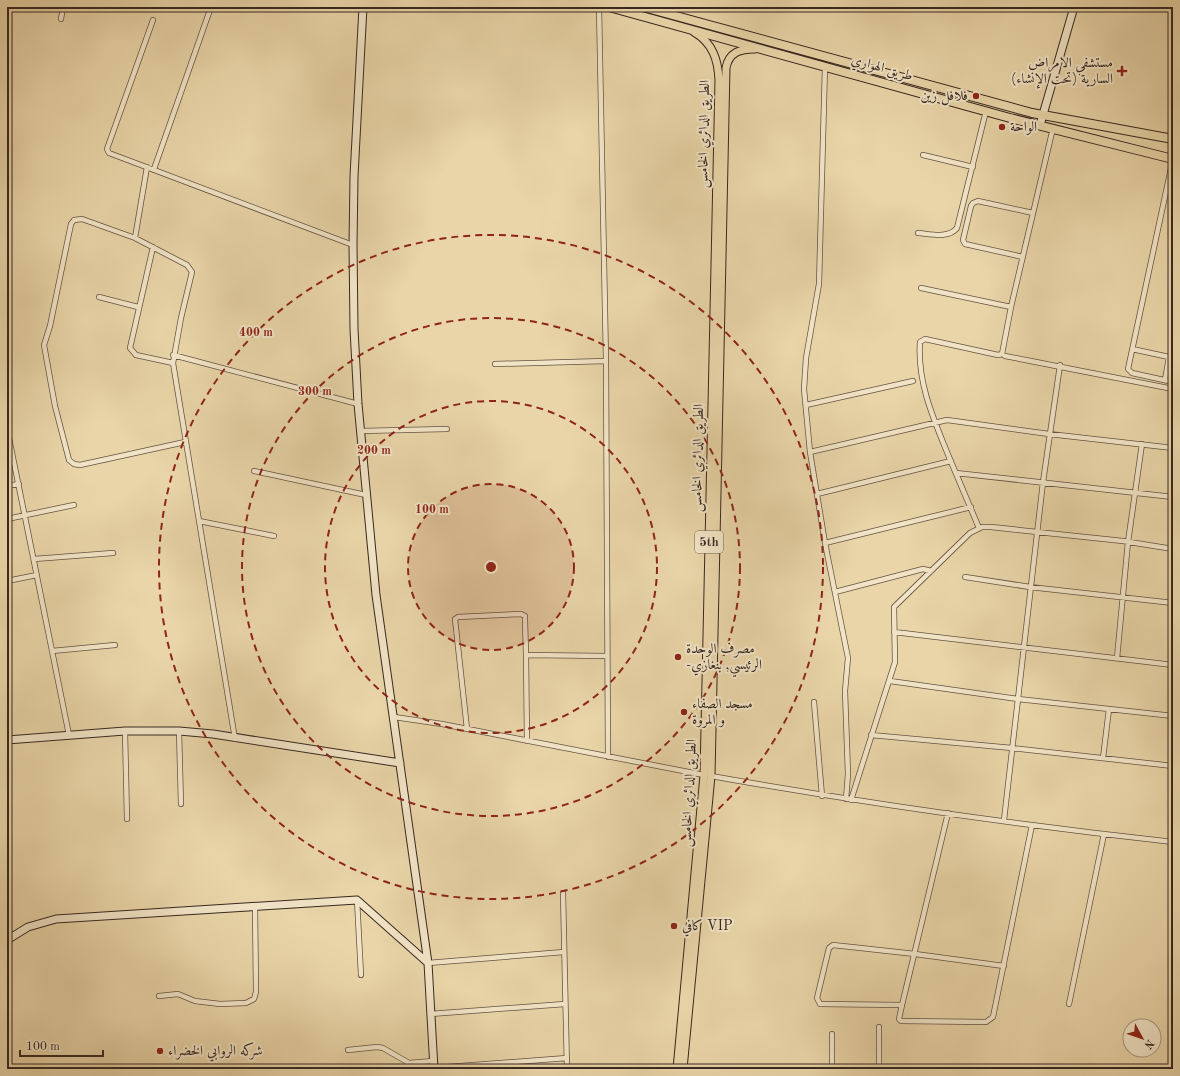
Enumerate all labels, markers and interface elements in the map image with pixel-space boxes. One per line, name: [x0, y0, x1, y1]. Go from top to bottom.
street label: طريق الهواري: [849, 53, 914, 87]
place label: مستشفي الامراض السارية (تحت الإنشاء): [1011, 56, 1113, 89]
marker: مستشفي الامراض السارية (تحت الإنشاء): [1116, 65, 1128, 77]
street label: الطريق الدائري الخامس: [696, 80, 716, 188]
place label: فلافل زين: [920, 89, 968, 106]
marker: فلافل زين: [971, 91, 981, 101]
place label: الواحة: [1010, 120, 1037, 135]
marker: الواحة: [997, 122, 1007, 132]
text: 400 m: [239, 327, 273, 339]
text: 300 m: [298, 386, 332, 398]
street label: الطريق الدائري الخامس: [690, 404, 710, 512]
text: 200 m: [357, 445, 391, 457]
text: 100 m: [415, 504, 449, 516]
road number: 5th: [695, 531, 723, 553]
centre of rings: [484, 560, 498, 574]
place label: مصرف الوحدة -الرئيسي, بنغازي: [686, 642, 762, 678]
marker: مصرف الوحدة -الرئيسي, بنغازي: [673, 652, 683, 662]
place label: مسجد الصفاء و المروة: [692, 697, 753, 728]
marker: مسجد الصفاء و المروة: [679, 707, 689, 717]
street label: الطريق الدائري الخامس: [679, 739, 703, 848]
place label: كافي VIP: [682, 918, 733, 937]
marker: كافي VIP: [669, 921, 679, 931]
north arrow: [1122, 1018, 1162, 1058]
scale bar: [20, 1032, 103, 1058]
text: N: [1141, 1037, 1155, 1051]
text: 100 m: [26, 1041, 60, 1053]
place label: شركه الروابي الخضراء: [168, 1042, 263, 1062]
marker: شركه الروابي الخضراء: [155, 1046, 165, 1056]

